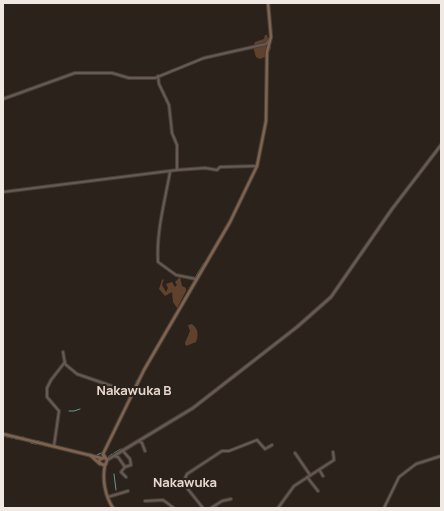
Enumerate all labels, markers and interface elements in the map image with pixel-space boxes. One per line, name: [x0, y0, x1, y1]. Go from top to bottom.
district label: Nakawuka B: [97, 381, 171, 399]
district label: Nakawuka: [153, 473, 217, 491]

